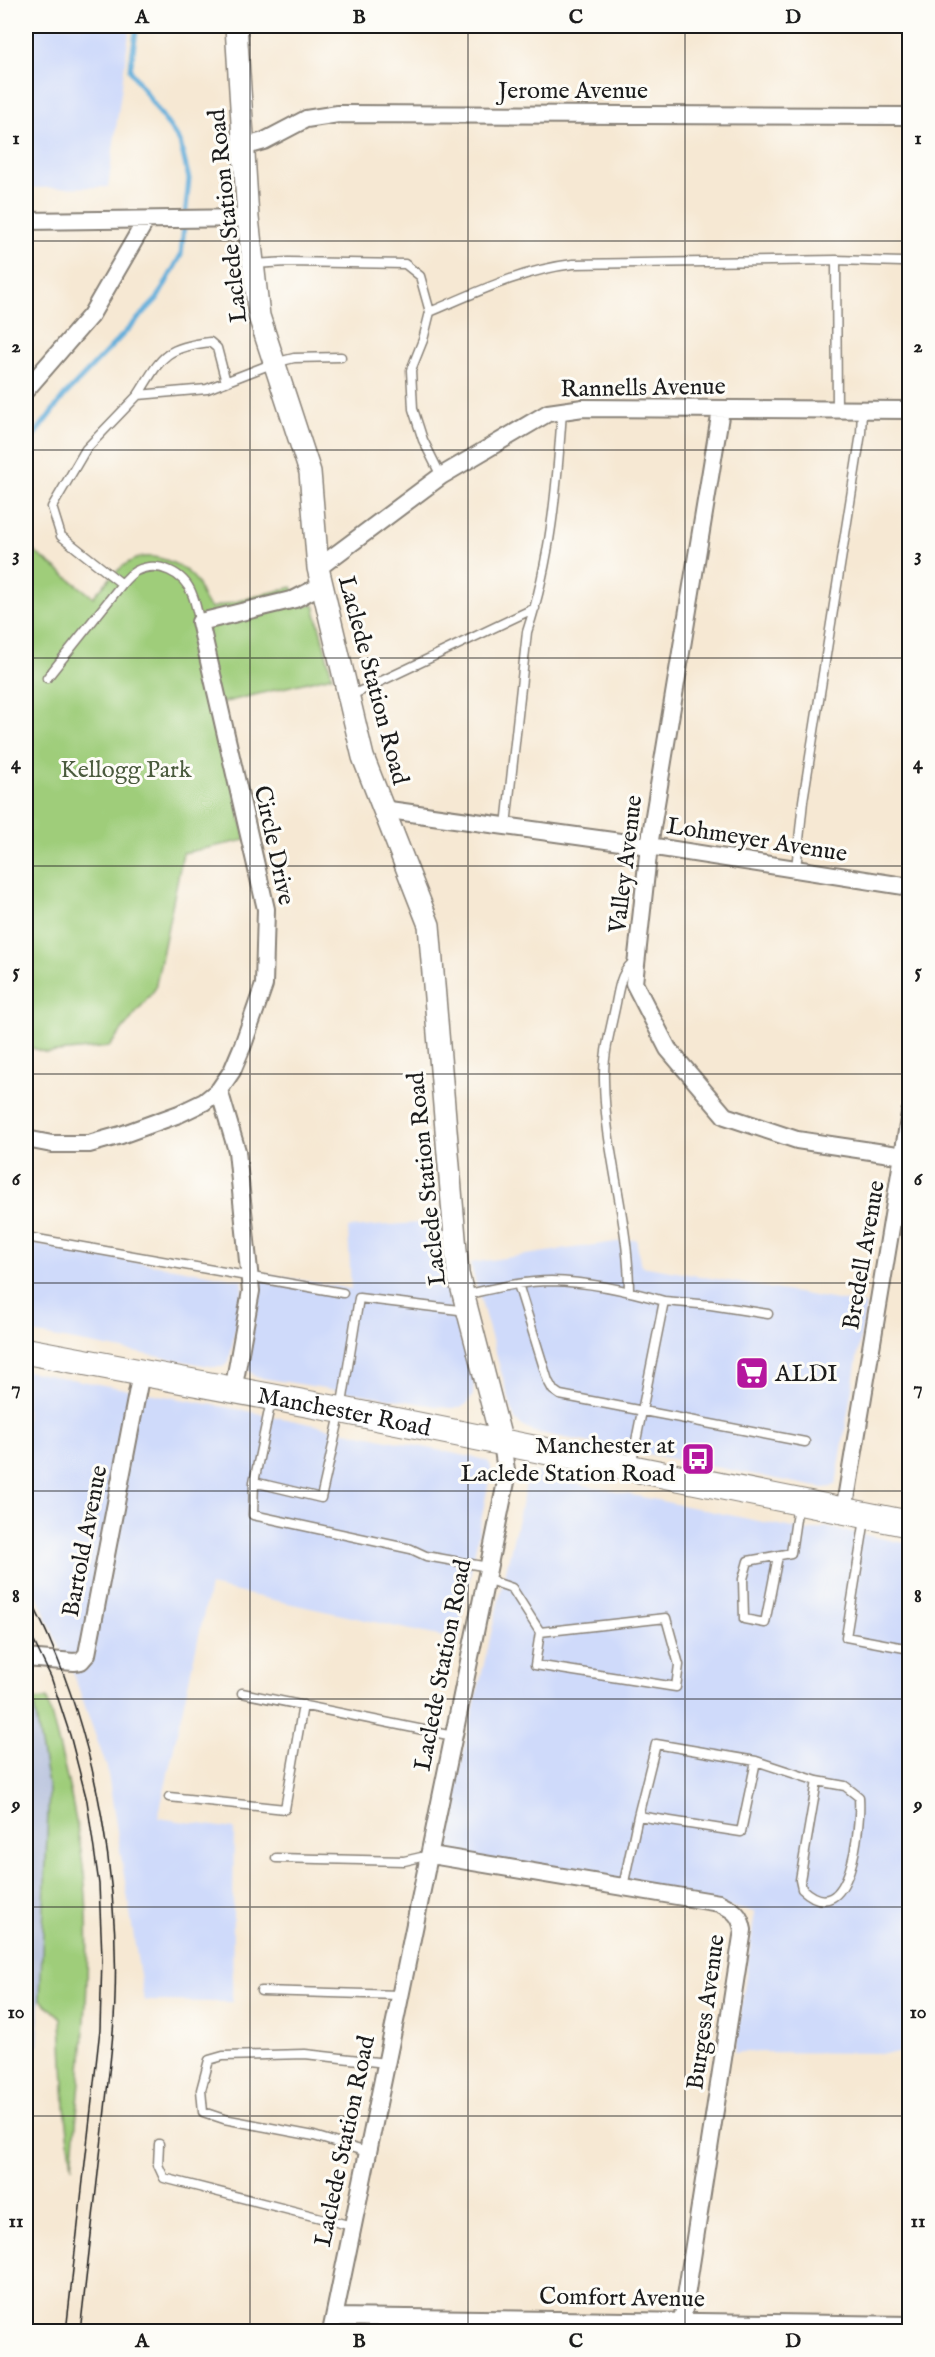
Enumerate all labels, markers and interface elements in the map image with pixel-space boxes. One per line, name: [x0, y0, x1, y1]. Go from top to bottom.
text: A: [134, 5, 150, 30]
text: B: [352, 5, 366, 30]
text: C: [569, 5, 583, 30]
text: D: [785, 5, 801, 30]
street label: Jerome Avenue: [495, 76, 648, 107]
street label: Laclede Station Road: [202, 107, 255, 324]
text: 1: [12, 126, 20, 151]
text: 1: [914, 126, 922, 151]
text: 2: [11, 334, 21, 359]
text: 2: [913, 334, 923, 359]
street label: Rannells Avenue: [560, 372, 726, 405]
text: 3: [12, 543, 20, 568]
text: 3: [914, 543, 922, 568]
street label: Laclede Station Road: [330, 573, 415, 788]
text: 4: [11, 751, 22, 776]
text: 4: [913, 751, 924, 776]
park label: Kellogg Park: [60, 755, 192, 786]
street label: Circle Drive: [246, 783, 301, 908]
street label: Valley Avenue: [603, 793, 650, 936]
street label: Lohmeyer Avenue: [664, 811, 849, 870]
text: 5: [12, 959, 20, 984]
text: 5: [914, 959, 922, 984]
street label: Laclede Station Road: [401, 1070, 454, 1287]
text: 6: [12, 1167, 22, 1192]
text: 6: [914, 1167, 924, 1192]
street label: Bredell Avenue: [836, 1178, 893, 1332]
supermarket icon: ALDI: [734, 1355, 770, 1391]
place label: ALDI: [774, 1359, 838, 1390]
text: 7: [11, 1376, 21, 1401]
text: 7: [913, 1376, 923, 1401]
street label: Manchester Road: [255, 1381, 434, 1445]
place label: Manchester at Laclede Station Road: [460, 1431, 675, 1490]
bus stop icon: Manchester at Laclede Station Road: [680, 1441, 716, 1477]
street label: Bartold Avenue: [56, 1463, 115, 1620]
street label: Laclede Station Road: [408, 1557, 479, 1774]
text: 8: [12, 1584, 20, 1609]
text: 8: [914, 1584, 922, 1609]
text: 9: [11, 1792, 21, 1817]
text: 9: [913, 1792, 923, 1817]
street label: Burgess Avenue: [680, 1933, 733, 2092]
text: 10: [7, 2000, 25, 2025]
text: 10: [909, 2000, 927, 2025]
street label: Laclede Station Road: [308, 2033, 383, 2250]
text: 11: [9, 2209, 23, 2234]
text: 11: [911, 2209, 925, 2234]
street label: Comfort Avenue: [539, 2282, 705, 2315]
text: A: [134, 2329, 150, 2354]
text: B: [352, 2329, 366, 2354]
text: C: [569, 2329, 583, 2354]
text: D: [785, 2329, 801, 2354]

